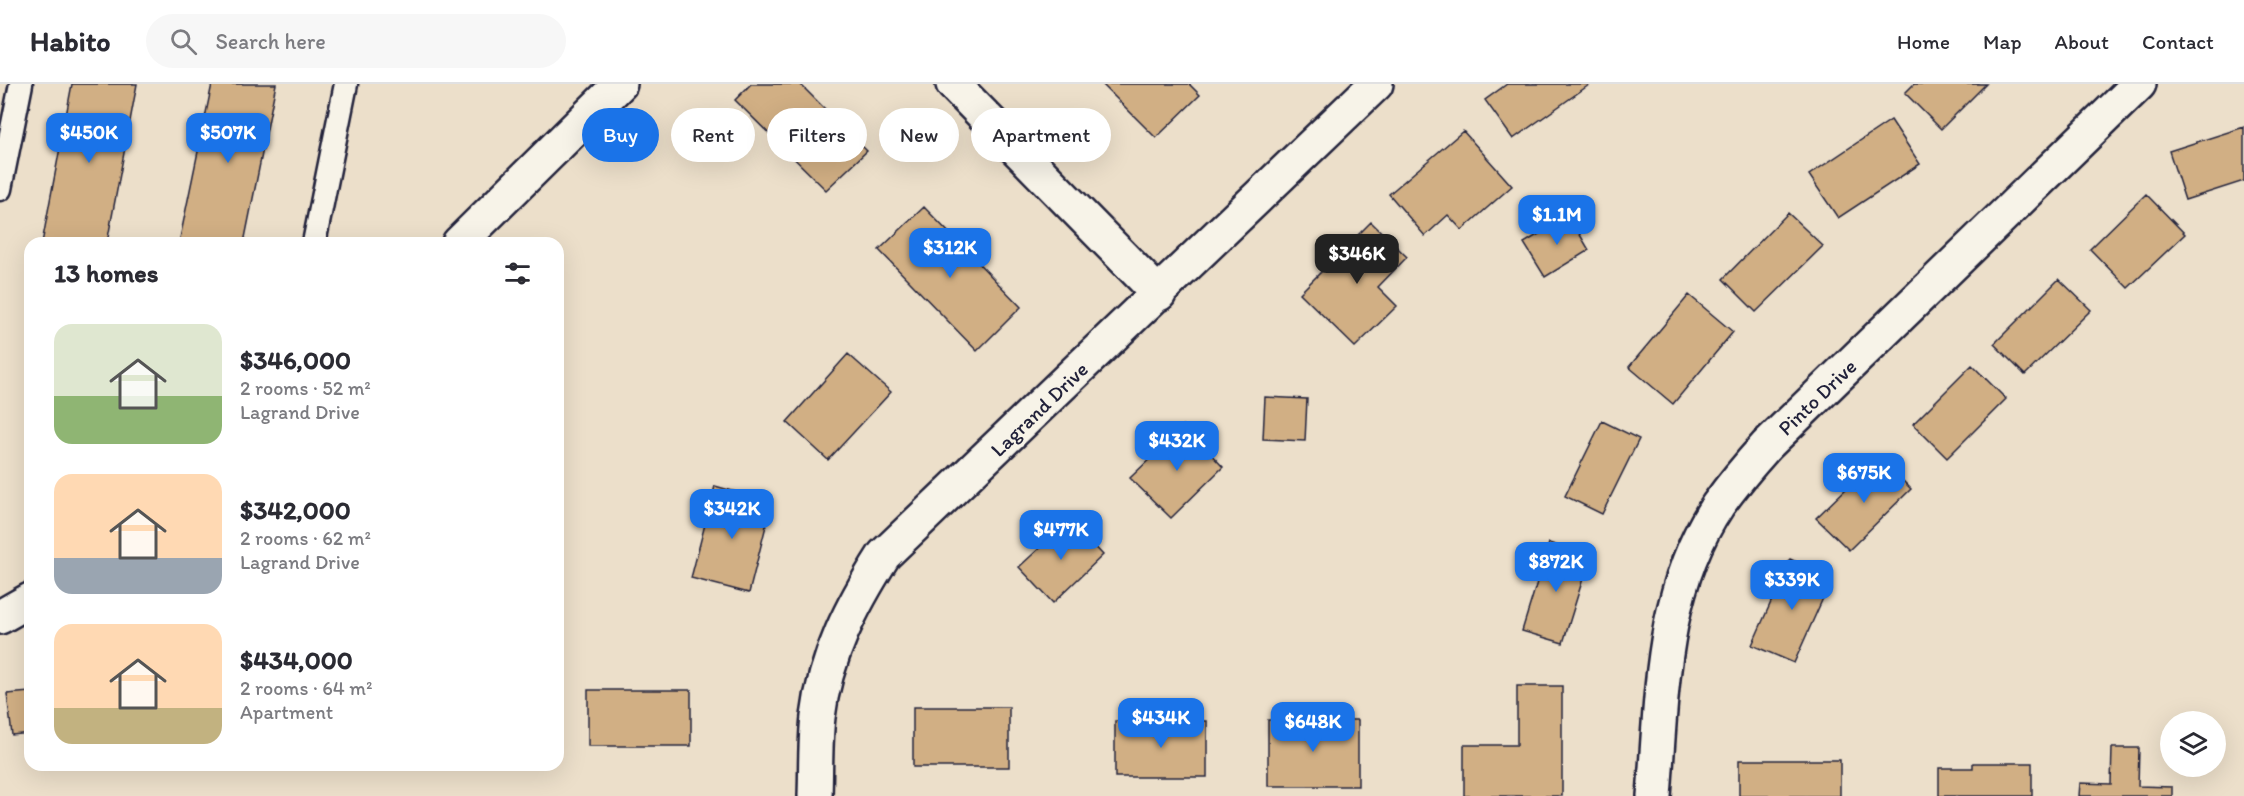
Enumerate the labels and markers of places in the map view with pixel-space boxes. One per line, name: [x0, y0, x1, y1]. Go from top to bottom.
pin: $450K: [47, 113, 131, 164]
pin: $507K: [186, 113, 270, 164]
pin: $1.1M: [1515, 195, 1599, 246]
pin: $312K: [908, 228, 992, 279]
pin: $346K: [1315, 234, 1399, 285]
pin: $432K: [1135, 421, 1219, 472]
pin: $675K: [1822, 453, 1906, 504]
pin: $342K: [690, 489, 774, 540]
pin: $477K: [1019, 510, 1103, 561]
pin: $872K: [1514, 542, 1598, 593]
pin: $339K: [1750, 560, 1834, 611]
pin: $434K: [1119, 698, 1203, 749]
pin: $648K: [1271, 702, 1355, 753]

